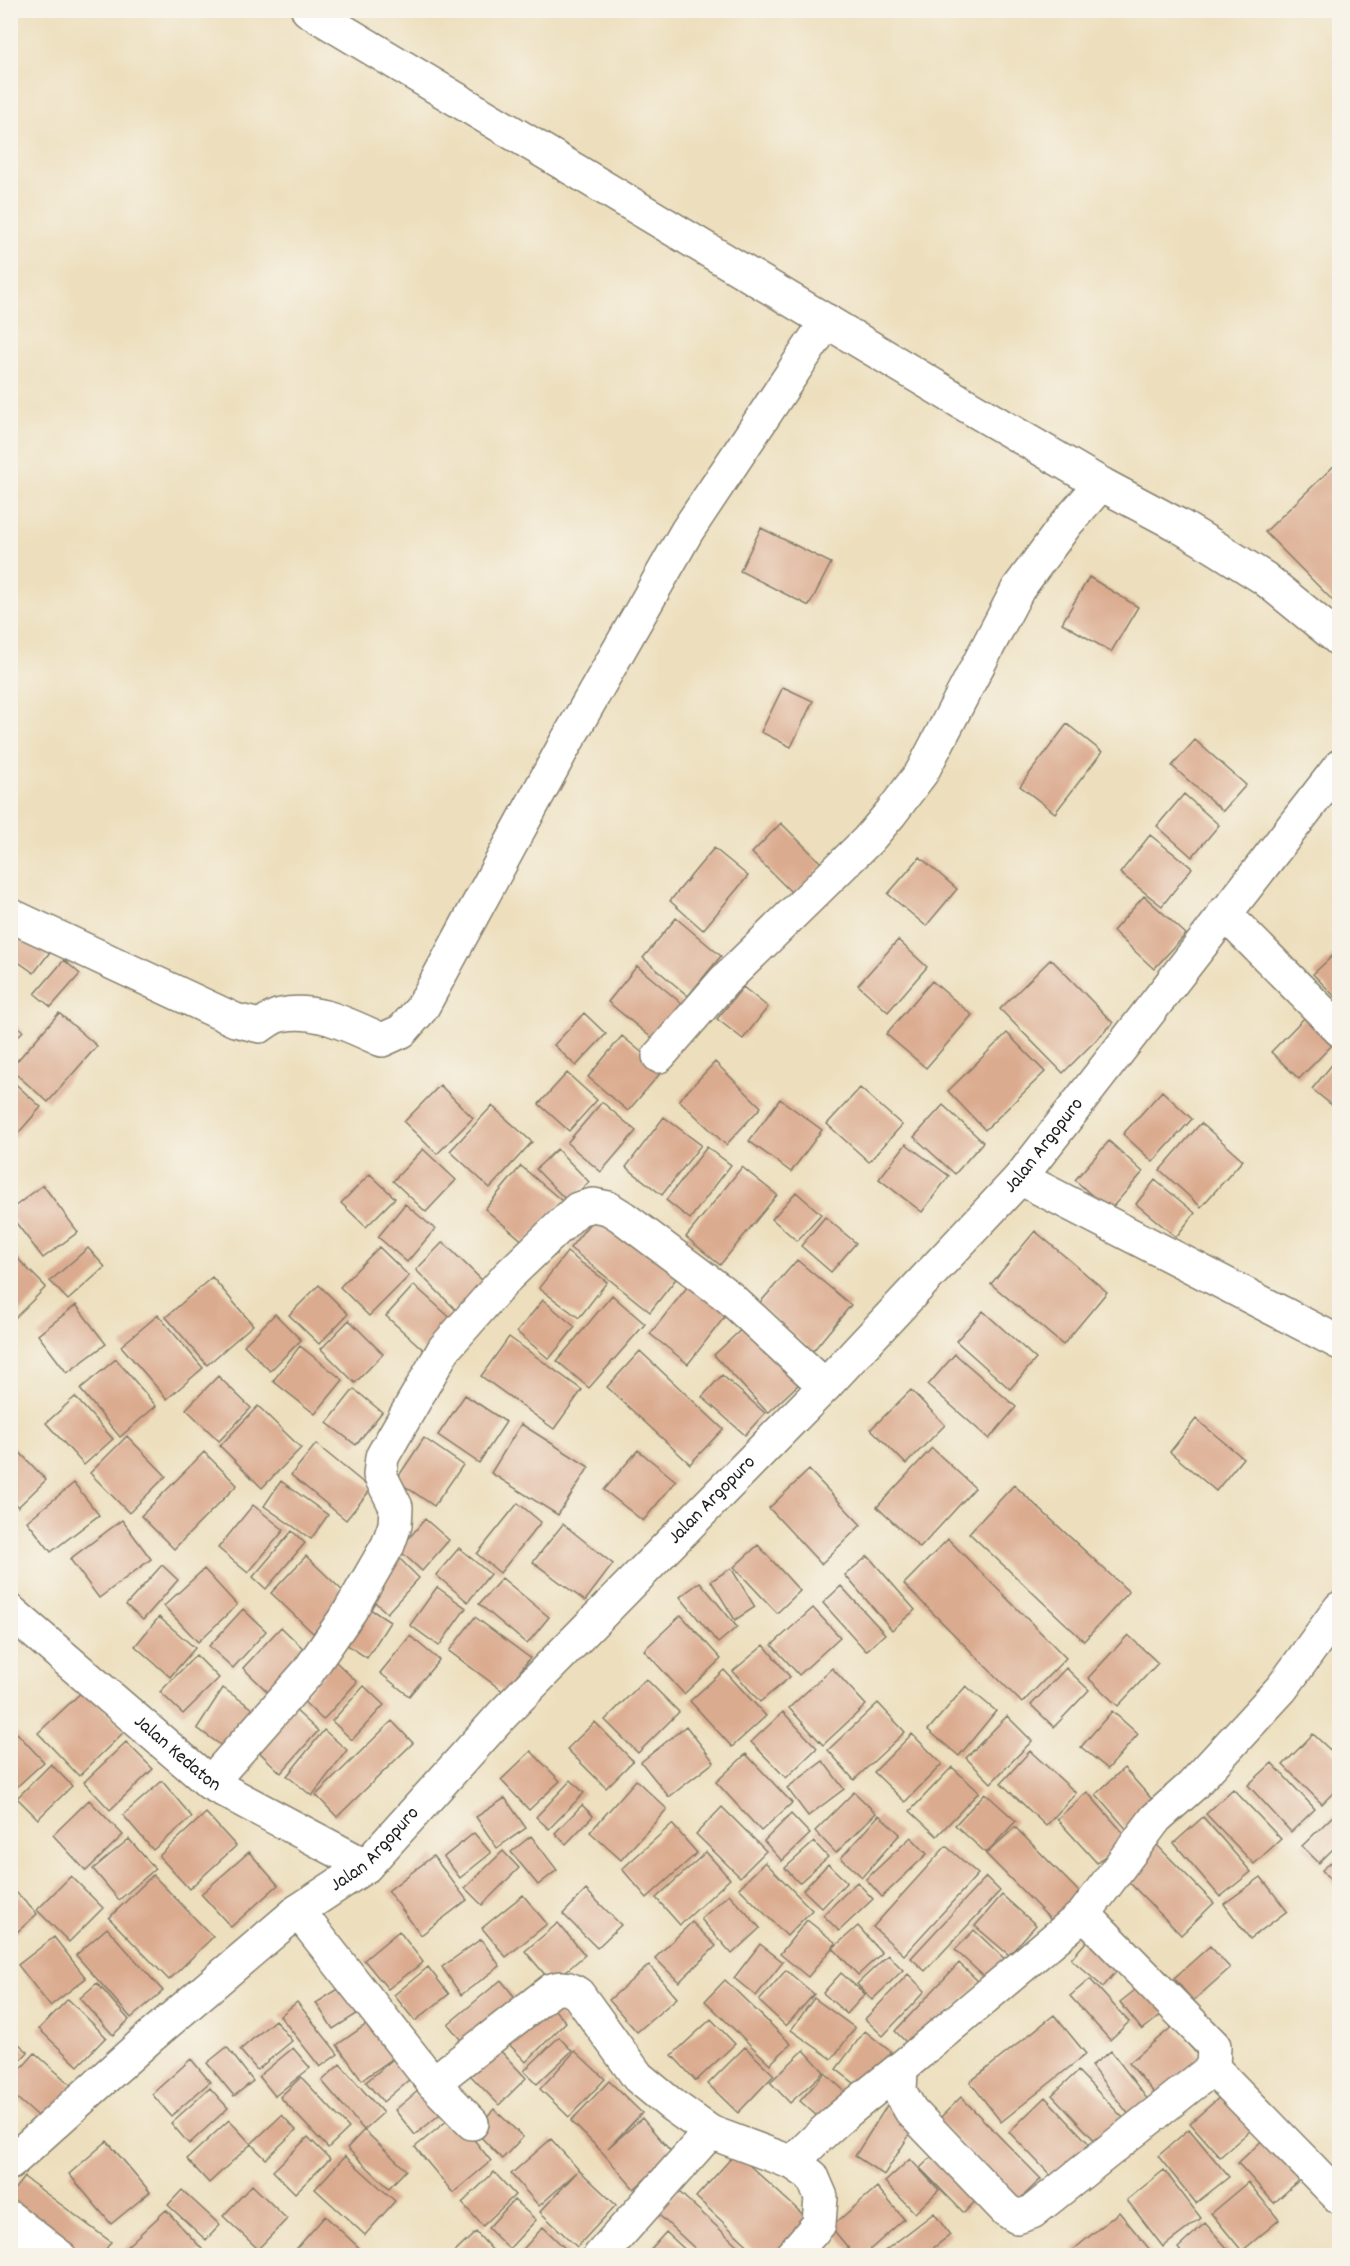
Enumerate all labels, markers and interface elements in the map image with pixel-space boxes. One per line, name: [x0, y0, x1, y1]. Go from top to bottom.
street label: Jalan Argopuro: [998, 1092, 1091, 1200]
street label: Jalan Argopuro: [662, 1450, 763, 1551]
street label: Jalan Kedaton: [127, 1709, 225, 1800]
street label: Jalan Argopuro: [325, 1801, 427, 1900]

